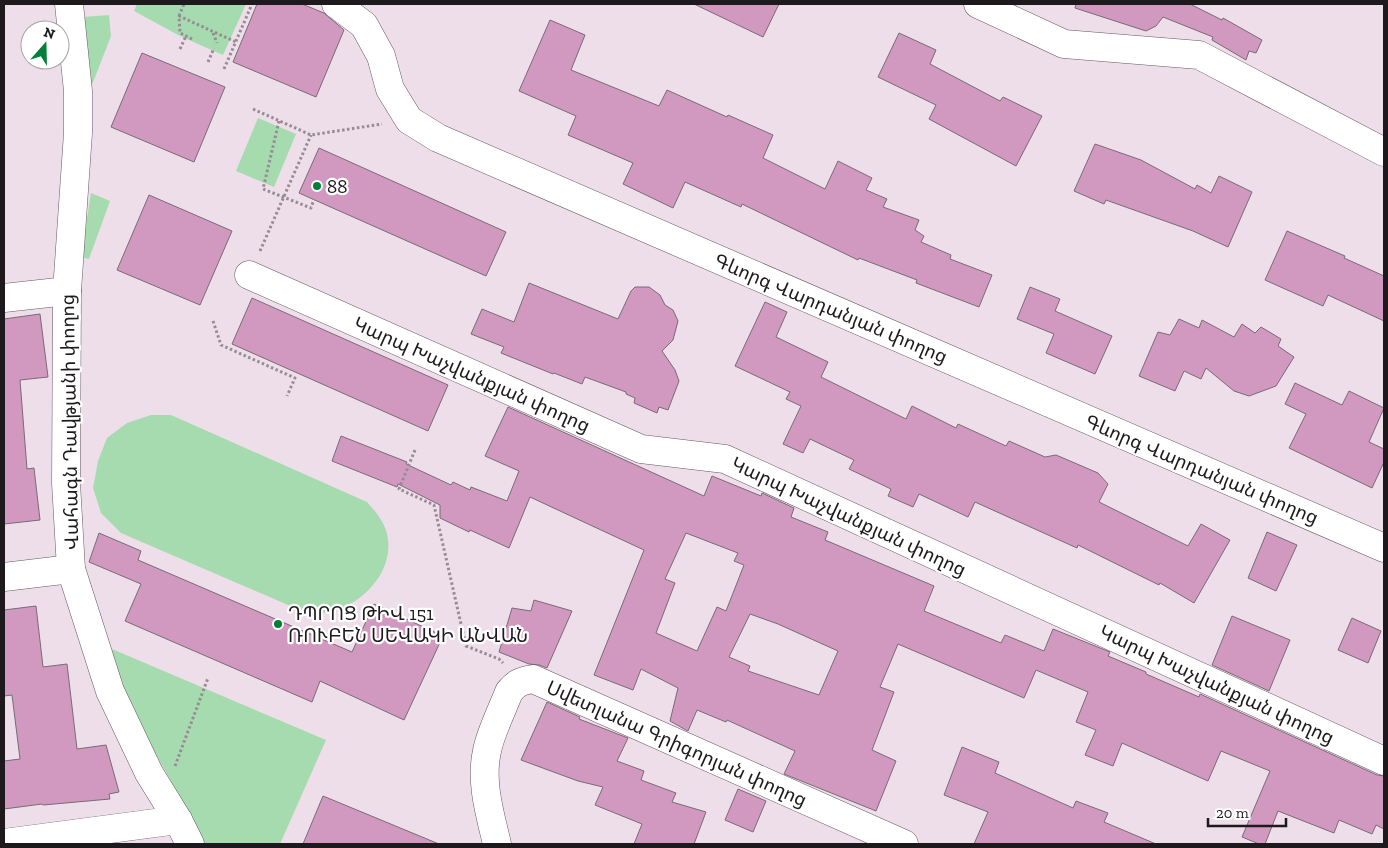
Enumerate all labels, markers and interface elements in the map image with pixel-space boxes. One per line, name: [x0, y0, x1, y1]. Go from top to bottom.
north arrow: [20, 20, 70, 70]
text: N: [41, 23, 58, 43]
place label: 88: [327, 175, 347, 198]
marker: 88: [311, 180, 323, 192]
street label: Գևորգ Վարդանյան փողոց: [711, 249, 951, 368]
street label: Վահագն Դավթյանի փողոց: [56, 294, 83, 550]
street label: Կարպ Խաչվանքյան փողոց: [350, 312, 594, 437]
street label: Գևորգ Վարդանյան փողոց: [1082, 410, 1322, 529]
street label: Կարպ Խաչվանքյան փողոց: [728, 452, 970, 581]
place label: ԴՊՐՈՑ ԹԻՎ 151 ՌՈՒԲԵՆ ՍԵՎԱԿԻ ԱՆՎԱՆ: [288, 602, 528, 647]
marker: ԴՊՐՈՑ ԹԻՎ 151 ՌՈՒԲԵՆ ՍԵՎԱԿԻ ԱՆՎԱՆ: [272, 618, 284, 630]
street label: Կարպ Խաչվանքյան փողոց: [1096, 620, 1338, 749]
street label: Սվետլանա Գրիգորյան փողոց: [543, 675, 811, 811]
scale bar: [1208, 796, 1286, 828]
text: 20 m: [1216, 804, 1249, 822]

